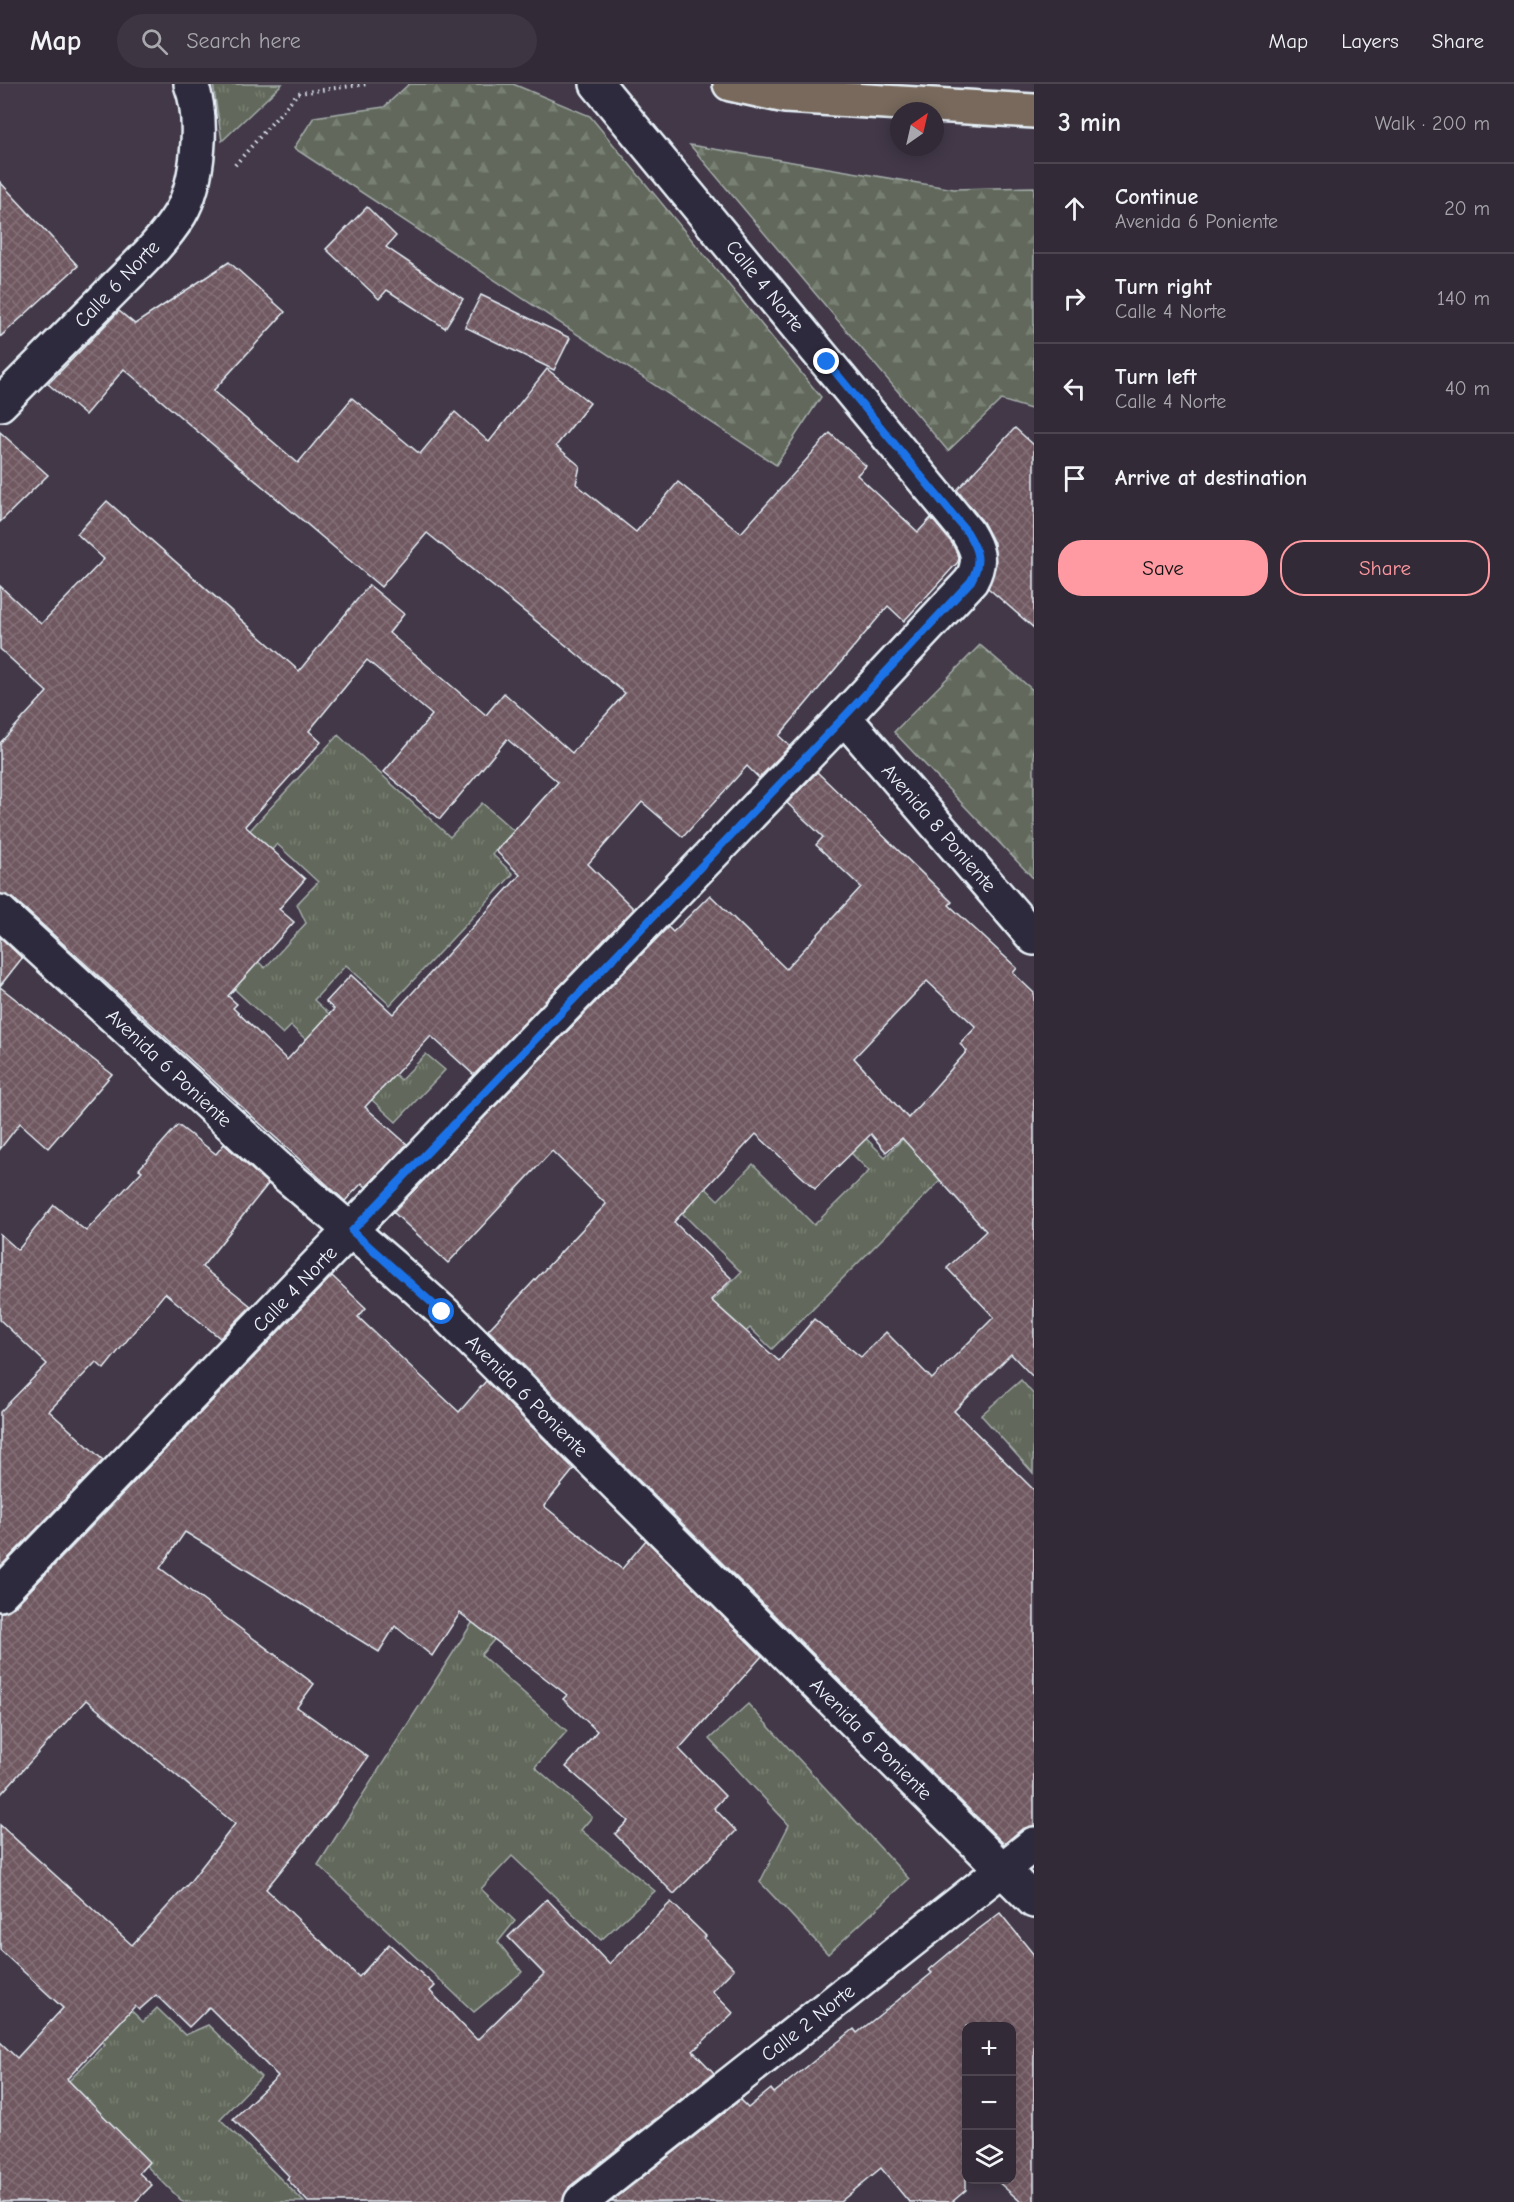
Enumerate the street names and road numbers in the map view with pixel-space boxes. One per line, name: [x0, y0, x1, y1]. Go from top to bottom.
street label: Calle 6 Norte: [70, 236, 164, 332]
street label: Calle 4 Norte: [721, 236, 809, 336]
street label: Avenida 8 Poniente: [877, 759, 1001, 897]
street label: Avenida 6 Poniente: [102, 1004, 236, 1132]
street label: Calle 4 Norte: [248, 1241, 342, 1337]
street label: Avenida 6 Poniente: [461, 1330, 593, 1462]
street label: Avenida 6 Poniente: [805, 1673, 937, 1805]
street label: Calle 2 Norte: [757, 1979, 859, 2067]

